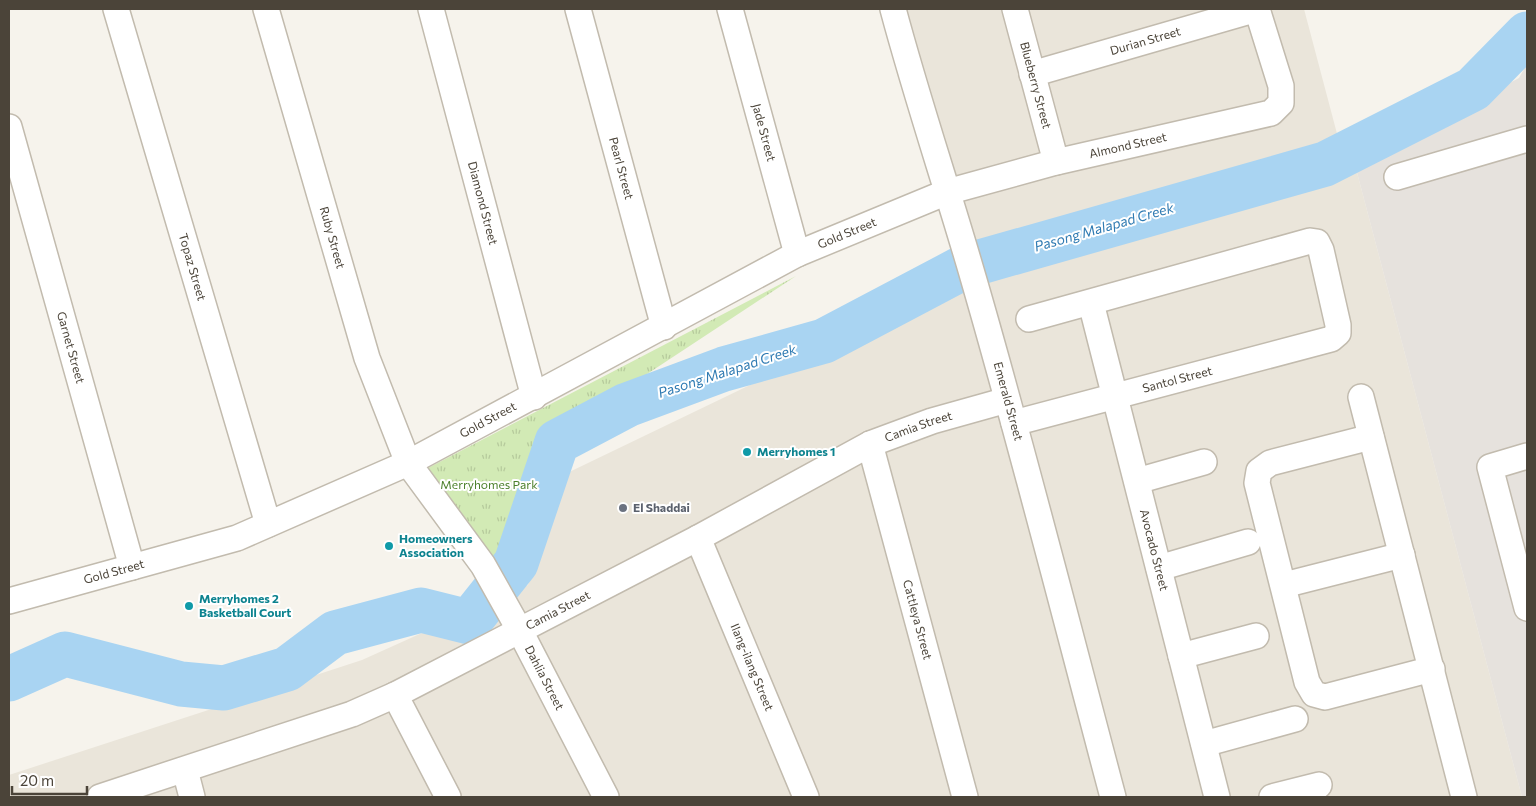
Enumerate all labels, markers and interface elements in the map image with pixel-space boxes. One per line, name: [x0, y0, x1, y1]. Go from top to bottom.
street label: Durian Street: [1108, 23, 1182, 57]
street label: Blueberry Street: [1018, 40, 1055, 130]
street label: Jade Street: [749, 102, 779, 163]
street label: Almond Street: [1088, 129, 1168, 160]
street label: Pearl Street: [607, 135, 637, 201]
street label: Diamond Street: [466, 160, 501, 246]
water label: Pasong Malapad Creek: [1032, 198, 1176, 255]
street label: Ruby Street: [317, 205, 349, 270]
street label: Gold Street: [815, 214, 878, 251]
street label: Topaz Street: [177, 231, 210, 302]
street label: Garnet Street: [55, 310, 88, 385]
water label: Pasong Malapad Creek: [656, 340, 798, 401]
street label: Emerald Street: [991, 360, 1027, 442]
street label: Santol Street: [1141, 363, 1214, 395]
street label: Gold Street: [457, 398, 518, 440]
street label: Camia Street: [882, 408, 954, 444]
place label: Merryhomes 1: [757, 444, 836, 458]
marker: Merryhomes 1: [741, 446, 753, 458]
park label: Merryhomes Park: [440, 477, 538, 491]
place label: El Shaddai: [633, 500, 690, 514]
marker: El Shaddai: [617, 502, 629, 514]
street label: Avocado Street: [1138, 508, 1172, 592]
place label: Homeowners Association: [399, 531, 473, 559]
marker: Homeowners Association: [383, 540, 395, 552]
street label: Gold Street: [82, 556, 146, 586]
street label: Cattleya Street: [901, 578, 936, 661]
street label: Camia Street: [523, 587, 592, 632]
place label: Merryhomes 2 Basketball Court: [199, 591, 291, 619]
marker: Merryhomes 2 Basketball Court: [183, 600, 195, 612]
street label: Ilang-ilang Street: [728, 621, 777, 713]
street label: Dahlia Street: [523, 643, 568, 712]
scale bar: [12, 764, 88, 796]
text: 20 m: [20, 771, 54, 789]

